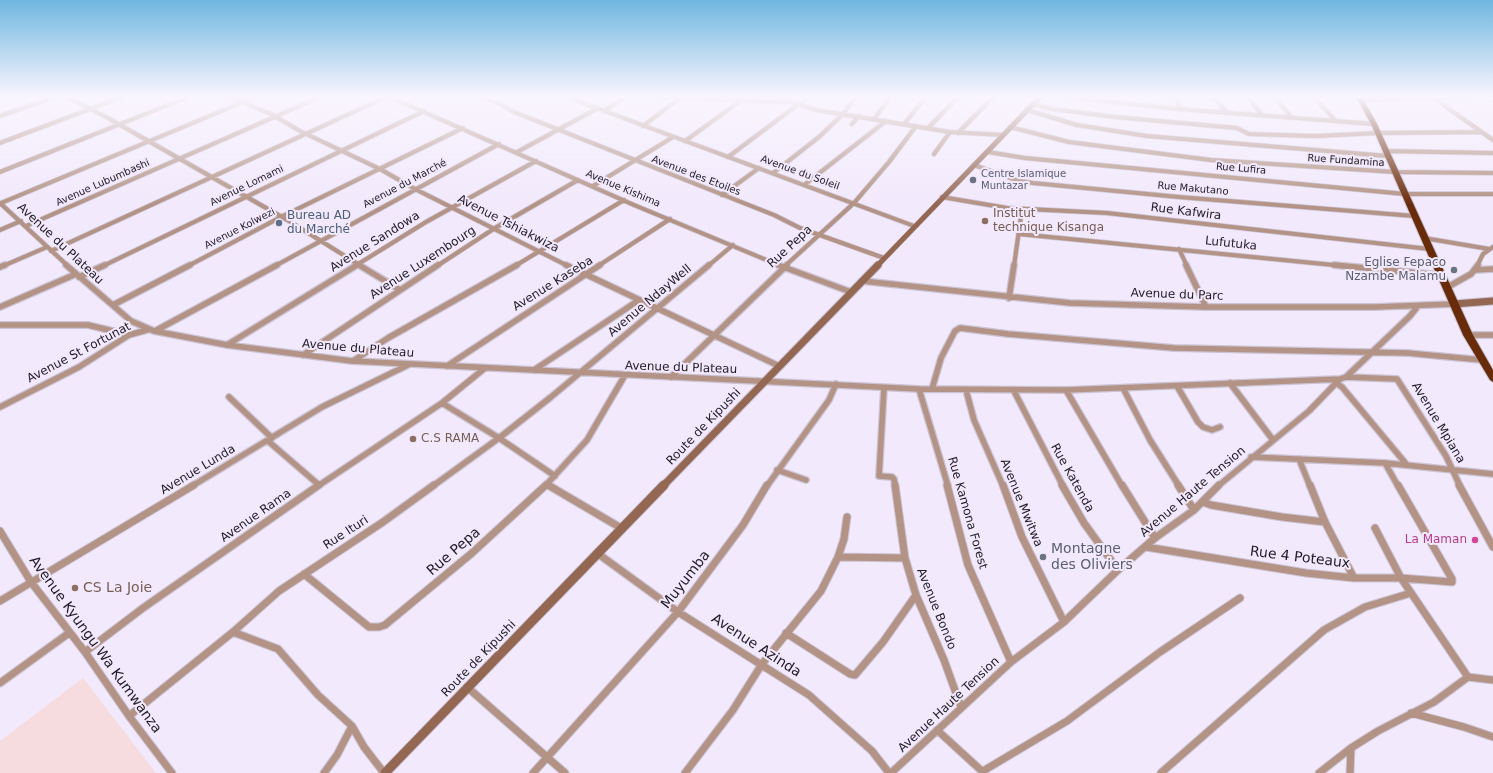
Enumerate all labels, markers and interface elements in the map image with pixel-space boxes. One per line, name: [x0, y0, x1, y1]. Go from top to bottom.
street label: Rue Fundamina: [1307, 152, 1385, 170]
street label: Avenue des Etoiles: [650, 153, 742, 199]
street label: Avenue du Soleil: [759, 153, 841, 193]
street label: Avenue Lubumbashi: [54, 157, 152, 209]
street label: Avenue du Marché: [361, 157, 449, 211]
street label: Rue Lufira: [1215, 161, 1267, 177]
street label: Avenue Lomami: [208, 163, 286, 209]
street label: Avenue Kishima: [584, 168, 662, 210]
place label: Centre Islamique Muntazar: [981, 168, 1066, 192]
marker: Centre Islamique Muntazar: [968, 175, 978, 185]
street label: Rue Makutano: [1157, 180, 1229, 198]
street label: Avenue Tshiakwiza: [455, 192, 561, 256]
street label: Avenue du Plateau: [14, 200, 106, 288]
street label: Rue Kafwira: [1150, 201, 1222, 223]
street label: Avenue Kolwezi: [203, 206, 277, 252]
place label: Institut technique Kisanga: [993, 207, 1104, 235]
place label: Bureau AD du Marché: [287, 209, 351, 237]
street label: Avenue Sandowa: [327, 209, 423, 275]
marker: Institut technique Kisanga: [980, 216, 990, 226]
marker: Bureau AD du Marché: [274, 218, 284, 228]
street label: Avenue Luxembourg: [367, 223, 479, 303]
street label: Rue Pepa: [765, 223, 815, 271]
street label: Lufutuka: [1204, 234, 1258, 254]
street label: Avenue Kaseba: [510, 254, 596, 314]
place label: Eglise Fepaco Nzambe Malamu: [1345, 256, 1446, 284]
street label: Avenue NdayWell: [605, 262, 695, 340]
marker: Eglise Fepaco Nzambe Malamu: [1449, 265, 1459, 275]
street label: Avenue du Parc: [1130, 286, 1224, 304]
street label: Avenue St Fortunat: [25, 320, 133, 386]
street label: Avenue du Plateau: [301, 337, 415, 361]
street label: Avenue du Plateau: [625, 359, 737, 377]
street label: Avenue Mpiana: [1408, 380, 1468, 466]
street label: Route de Kipushi: [664, 386, 744, 468]
place label: C.S RAMA: [421, 432, 479, 446]
marker: C.S RAMA: [408, 434, 418, 444]
street label: Rue Katenda: [1047, 441, 1097, 515]
street label: Avenue Lunda: [158, 442, 238, 498]
street label: Avenue Haute Tension: [1137, 444, 1249, 540]
street label: Rue Kamona Forest: [944, 455, 990, 571]
street label: Avenue Mwitwa: [997, 457, 1045, 549]
street label: Avenue Rama: [218, 486, 294, 546]
street label: Rue Ituri: [321, 513, 371, 553]
street label: Rue Pepa: [424, 524, 484, 580]
place label: La Maman: [1405, 533, 1467, 547]
marker: La Maman: [1470, 535, 1480, 545]
place label: Montagne des Oliviers: [1051, 541, 1133, 574]
street label: Rue 4 Poteaux: [1249, 544, 1351, 572]
street label: Muyumba: [658, 548, 714, 612]
marker: Montagne des Oliviers: [1038, 552, 1048, 562]
street label: Avenue Kyungu Wa Kumwanza: [25, 553, 165, 737]
street label: Avenue Bondo: [913, 566, 959, 652]
place label: CS La Joie: [83, 580, 152, 596]
marker: CS La Joie: [70, 583, 80, 593]
street label: Avenue Azinda: [708, 611, 804, 681]
street label: Route de Kipushi: [439, 618, 519, 700]
street label: Avenue Haute Tension: [895, 654, 1003, 756]

